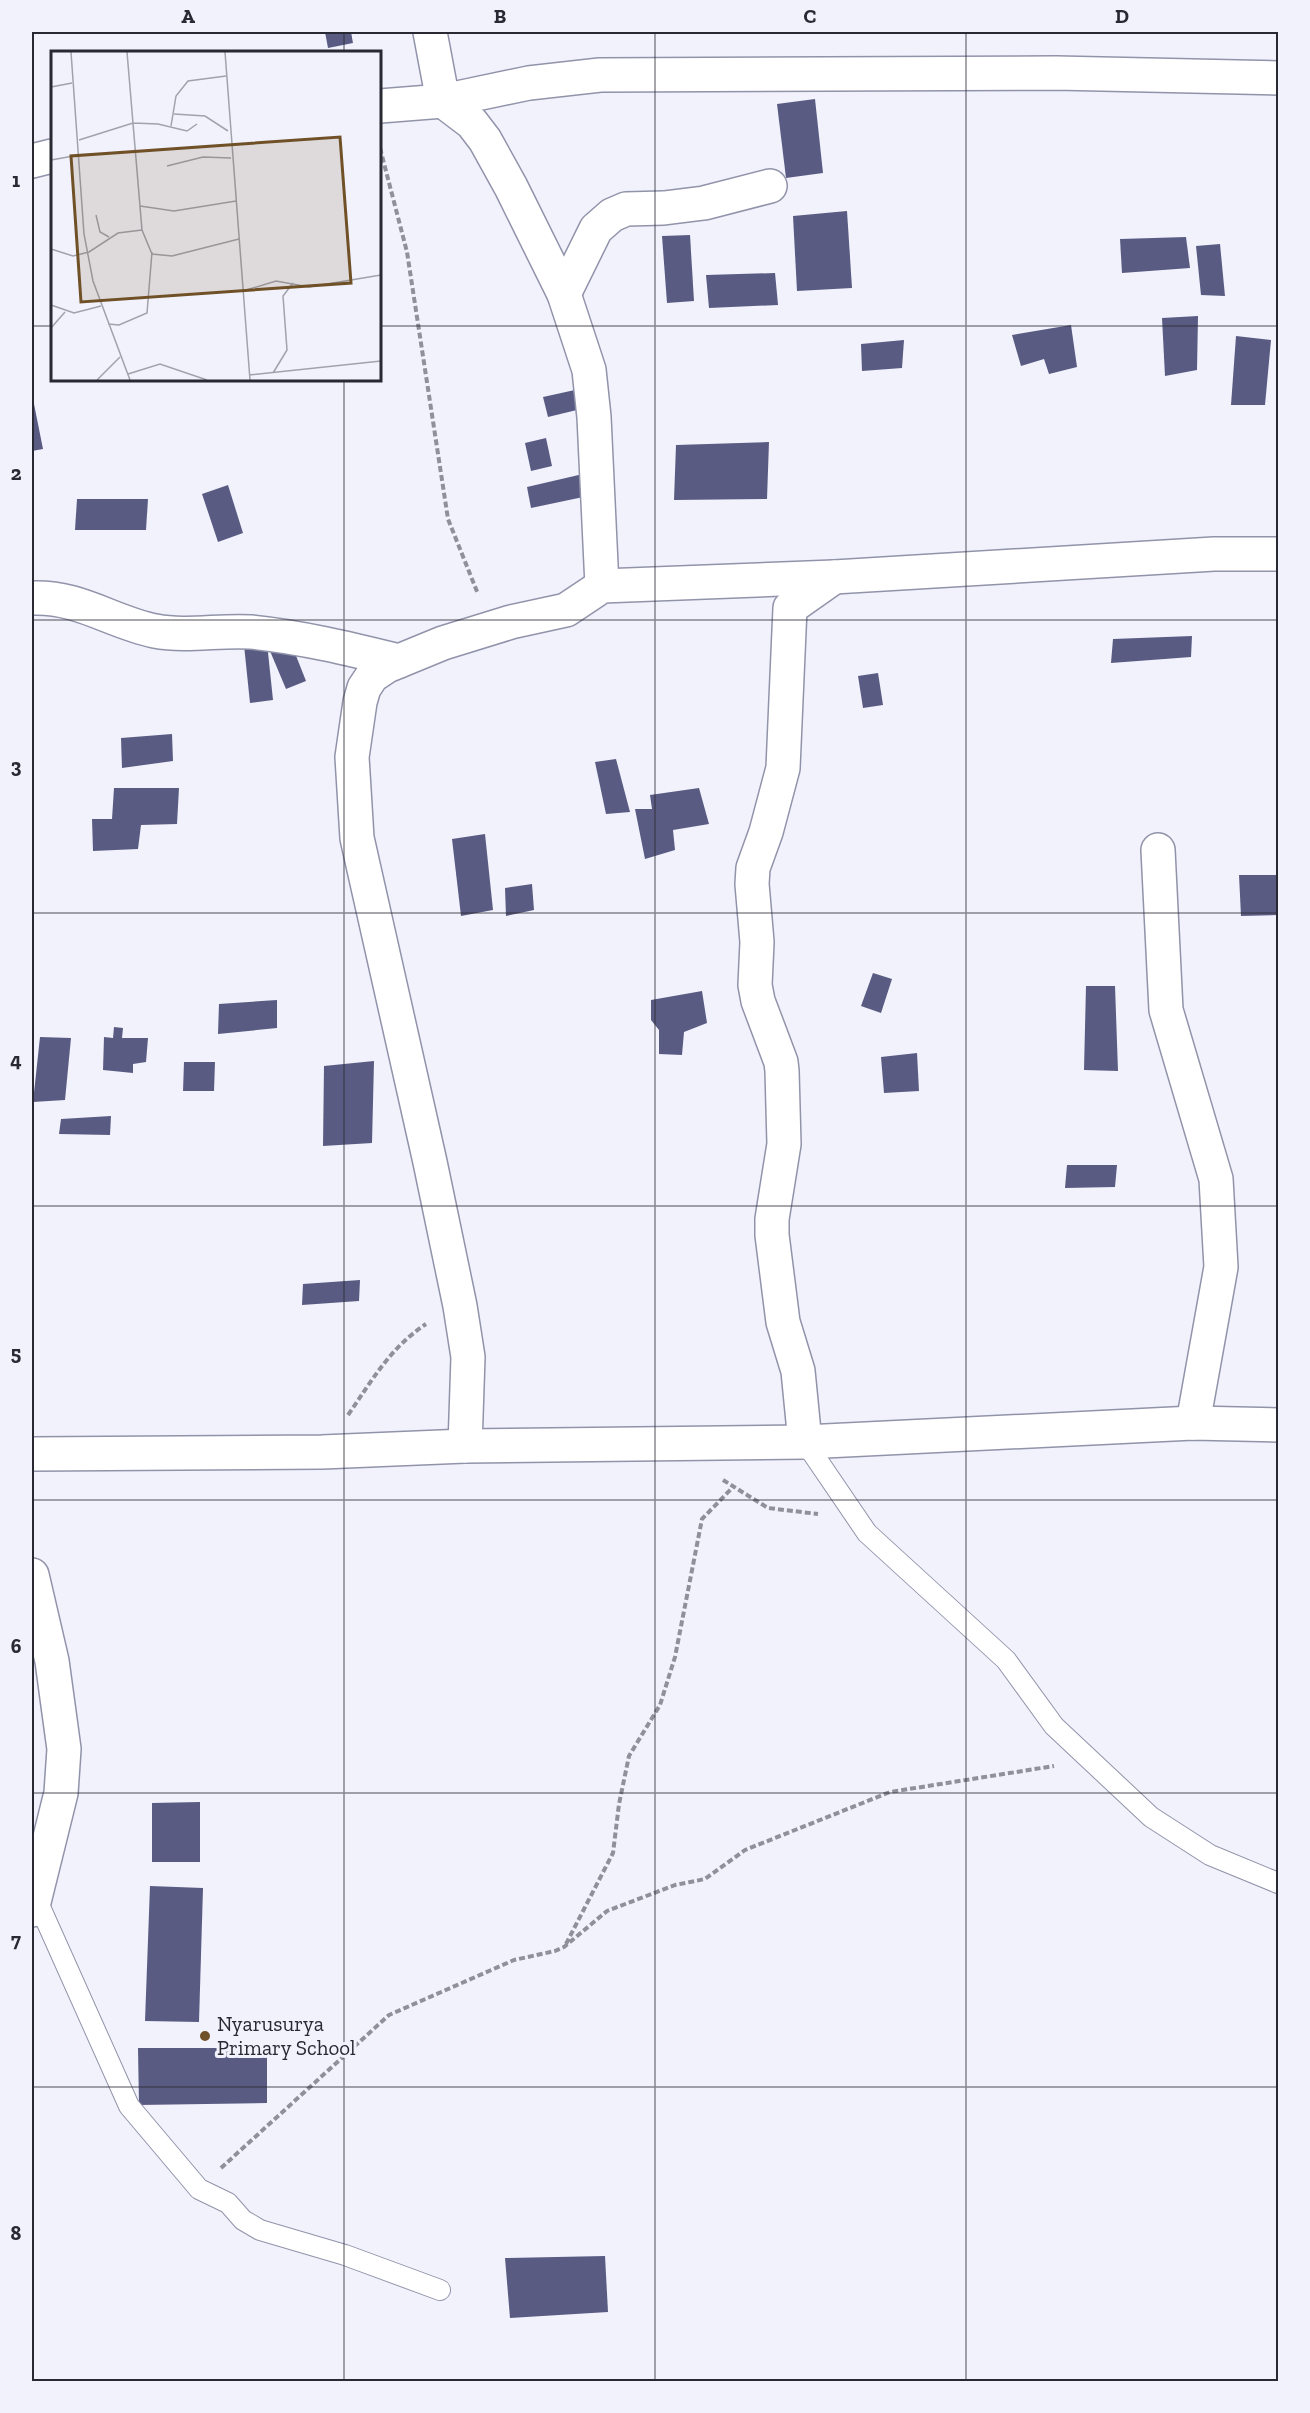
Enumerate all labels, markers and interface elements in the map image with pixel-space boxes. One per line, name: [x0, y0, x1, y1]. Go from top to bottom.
text: A: [181, 4, 195, 28]
text: B: [494, 4, 506, 28]
text: C: [804, 4, 817, 28]
text: D: [1115, 4, 1129, 28]
inset map: [51, 51, 381, 381]
text: 1: [12, 168, 20, 192]
text: 2: [11, 461, 22, 485]
text: 3: [11, 754, 22, 778]
text: 4: [10, 1048, 22, 1072]
text: 5: [11, 1341, 21, 1365]
text: 6: [11, 1634, 22, 1658]
text: 7: [11, 1928, 21, 1952]
place label: Nyarusurya Primary School: [217, 2011, 356, 2060]
marker: Nyarusurya Primary School: [198, 2029, 212, 2043]
text: 8: [11, 2221, 22, 2245]

